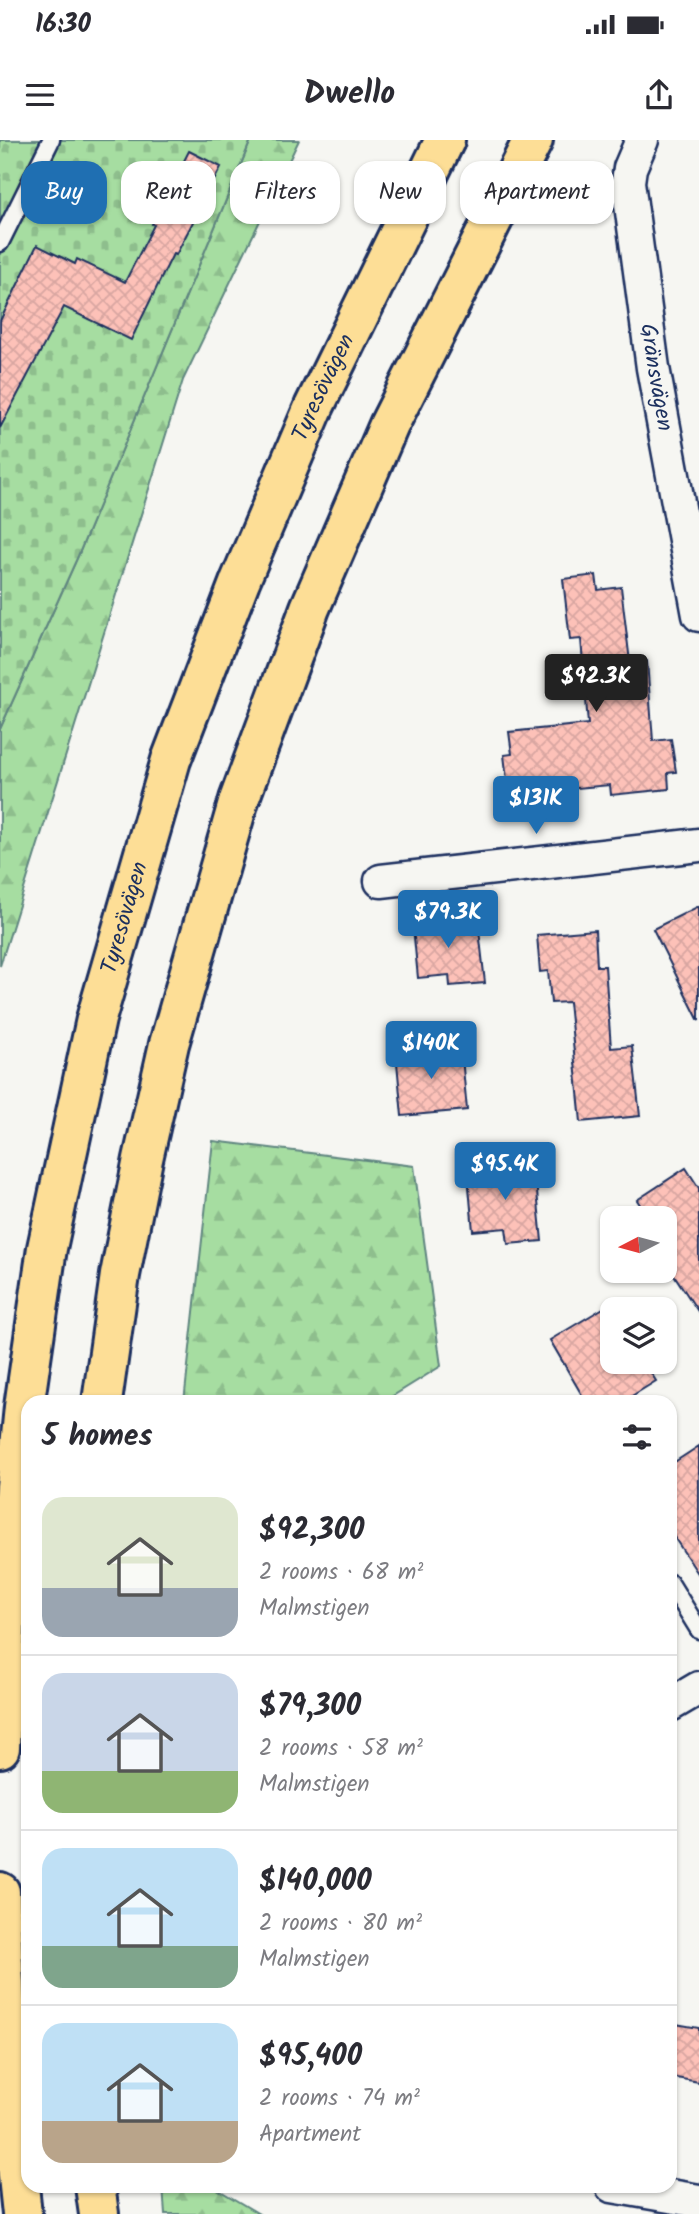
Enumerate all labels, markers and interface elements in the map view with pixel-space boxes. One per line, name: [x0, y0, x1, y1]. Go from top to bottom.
text: 16:30: [35, 4, 91, 46]
text: Dwello: [304, 69, 395, 120]
icon: menu: [21, 76, 59, 114]
icon: share: [640, 76, 678, 114]
chip: Buy: [21, 161, 107, 224]
chip: Rent: [121, 161, 216, 224]
chip: Filters: [230, 161, 340, 224]
chip: New: [354, 161, 446, 224]
chip: Apartment: [460, 161, 614, 224]
street label: Gränsvägen: [629, 321, 682, 434]
street label: Tyresövägen: [283, 328, 365, 447]
pin: $92.3K: [539, 654, 653, 714]
text: $92.3K: [561, 659, 631, 695]
pin: $131K: [487, 776, 585, 836]
text: $131K: [509, 781, 563, 817]
street label: Tyresövägen: [92, 858, 159, 978]
pin: $79.3K: [391, 890, 505, 950]
text: $79.3K: [414, 895, 482, 931]
pin: $140K: [382, 1021, 480, 1081]
text: $140K: [402, 1026, 460, 1062]
pin: $95.4K: [448, 1142, 562, 1202]
text: $95.4K: [471, 1147, 539, 1183]
north arrow: [600, 1206, 677, 1283]
map controls: [600, 1206, 677, 1374]
button: layers: [600, 1297, 677, 1374]
text: 5 homes: [42, 1413, 153, 1461]
icon: filters: [618, 1418, 656, 1456]
text: $92,300: [259, 1507, 364, 1555]
icon: home: [98, 1525, 182, 1609]
text: 2 rooms · 68 m²: [259, 1555, 423, 1591]
text: Malmstigen: [259, 1591, 370, 1627]
text: $79,300: [259, 1683, 361, 1731]
icon: home: [98, 1701, 182, 1785]
text: 2 rooms · 58 m²: [259, 1731, 423, 1767]
text: Malmstigen: [259, 1767, 370, 1803]
text: $140,000: [259, 1858, 372, 1906]
icon: home: [98, 1876, 182, 1960]
text: 2 rooms · 80 m²: [259, 1906, 422, 1942]
text: Malmstigen: [259, 1942, 370, 1978]
text: $95,400: [259, 2033, 362, 2081]
icon: home: [98, 2051, 182, 2135]
text: 2 rooms · 74 m²: [259, 2081, 420, 2117]
text: Apartment: [259, 2117, 361, 2153]

